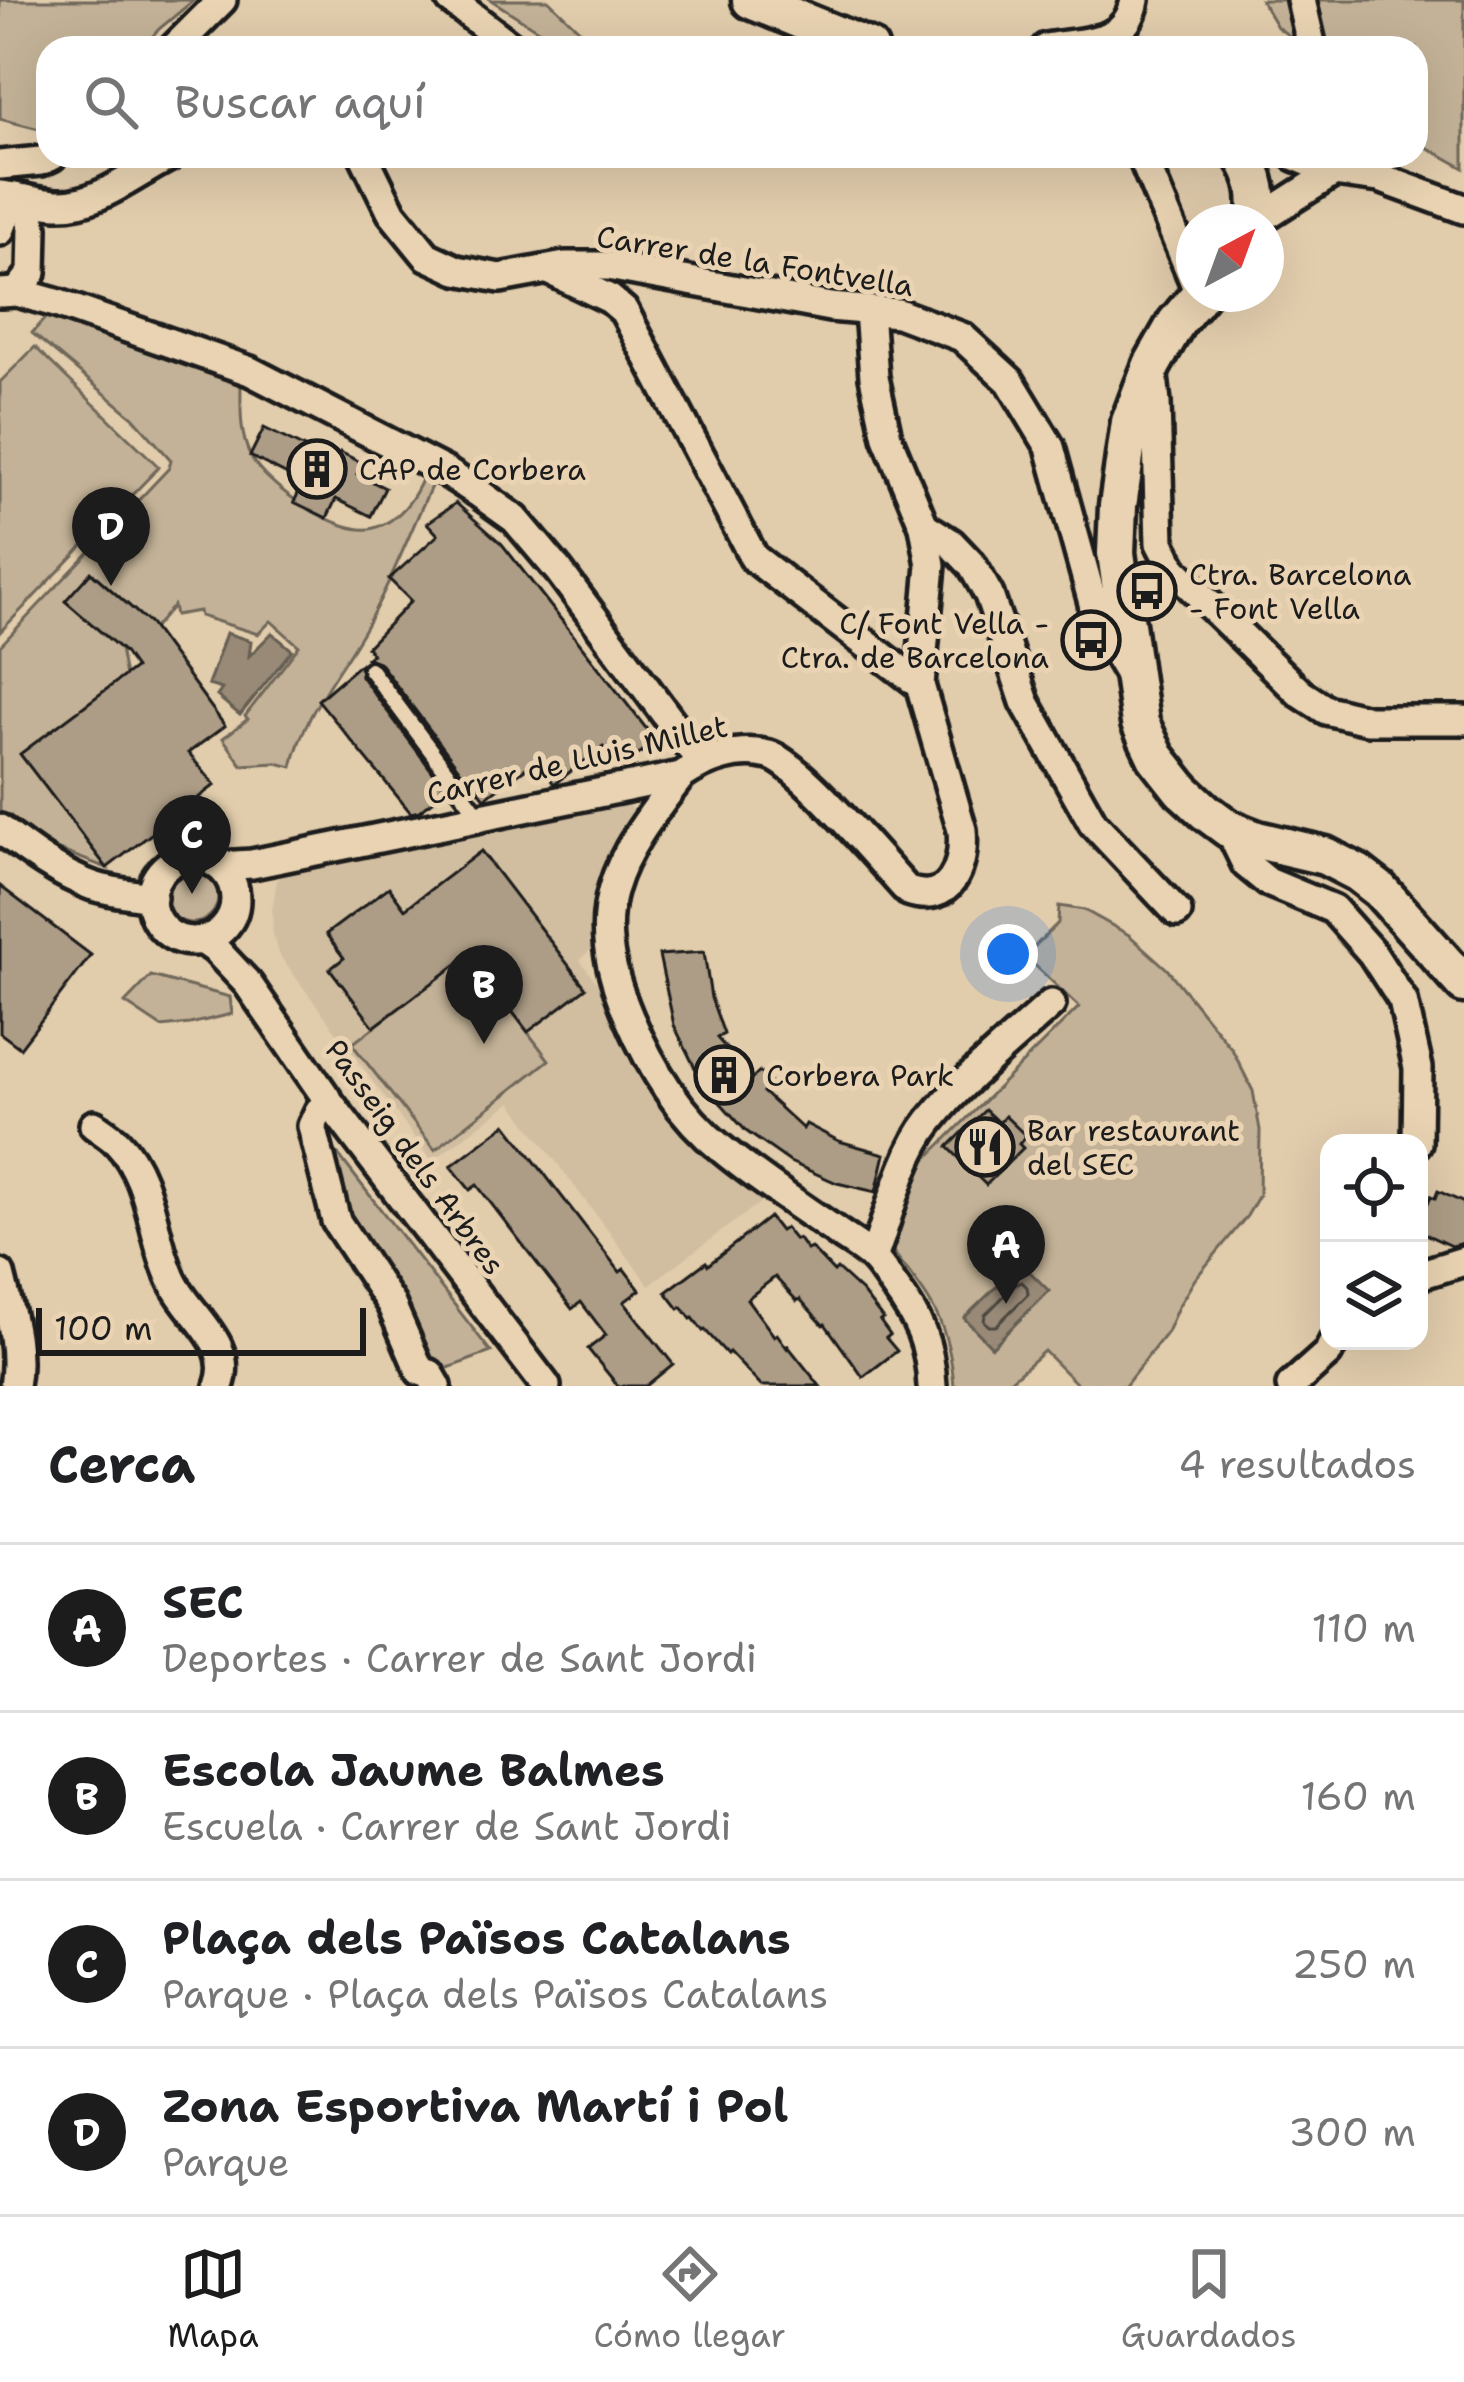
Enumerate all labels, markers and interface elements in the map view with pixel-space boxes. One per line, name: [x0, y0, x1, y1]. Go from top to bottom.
search box: [36, 36, 1428, 168]
icon: search: [78, 69, 144, 135]
text: Buscar aquí: [174, 72, 426, 132]
north arrow: [1176, 204, 1284, 312]
street label: Carrer de la Fontvella: [594, 216, 917, 306]
building icon: CAP de Corbera: [286, 438, 348, 500]
place label: CAP de Corbera: [359, 449, 586, 490]
pin: D: [72, 487, 150, 586]
place label: Ctra. Barcelona - Font Vella: [1189, 554, 1412, 629]
bus stop icon: Ctra. Barcelona - Font Vella: [1116, 560, 1178, 622]
place label: C/ Font Vella - Ctra. de Barcelona: [781, 603, 1049, 678]
bus stop icon: C/ Font Vella - Ctra. de Barcelona: [1060, 609, 1122, 671]
street label: Carrer de Lluis Millet: [423, 705, 731, 815]
pin: C: [153, 795, 231, 894]
your location: [978, 924, 1038, 984]
pin: B: [445, 945, 523, 1044]
street label: Passeig dels Arbres: [316, 1031, 514, 1283]
building icon: Corbera Park: [693, 1044, 755, 1106]
place label: Corbera Park: [766, 1055, 954, 1096]
place label: Bar restaurant del SEC: [1027, 1110, 1240, 1185]
restaurant icon: Bar restaurant del SEC: [954, 1116, 1016, 1178]
map controls: [1320, 1134, 1428, 1350]
button: locate: [1320, 1134, 1428, 1242]
pin: A: [967, 1205, 1045, 1304]
button: layers: [1320, 1242, 1428, 1350]
scale bar: [36, 1302, 366, 1355]
text: 100 m: [54, 1306, 153, 1351]
text: Cerca: [48, 1430, 195, 1498]
text: 4 resultados: [1178, 1438, 1416, 1490]
text: SEC: [162, 1572, 244, 1632]
text: A: [72, 1602, 102, 1654]
text: 110 m: [1312, 1602, 1416, 1654]
text: Deportes · Carrer de Sant Jordi: [162, 1632, 757, 1684]
text: Escola Jaume Balmes: [162, 1740, 665, 1800]
text: B: [75, 1770, 99, 1822]
text: 160 m: [1301, 1770, 1416, 1822]
text: Escuela · Carrer de Sant Jordi: [162, 1800, 732, 1852]
text: Plaça dels Països Catalans: [162, 1908, 791, 1968]
text: C: [75, 1938, 99, 1990]
text: 250 m: [1292, 1938, 1416, 1990]
text: Parque · Plaça dels Països Catalans: [162, 1968, 828, 2020]
text: Zona Esportiva Martí i Pol: [162, 2076, 788, 2136]
text: D: [73, 2106, 101, 2158]
text: 300 m: [1288, 2106, 1416, 2158]
text: Parque: [162, 2136, 290, 2188]
tab: Mapa: [167, 2241, 259, 2358]
tab: Cómo llegar: [594, 2241, 786, 2358]
tab: Guardados: [1121, 2241, 1297, 2358]

